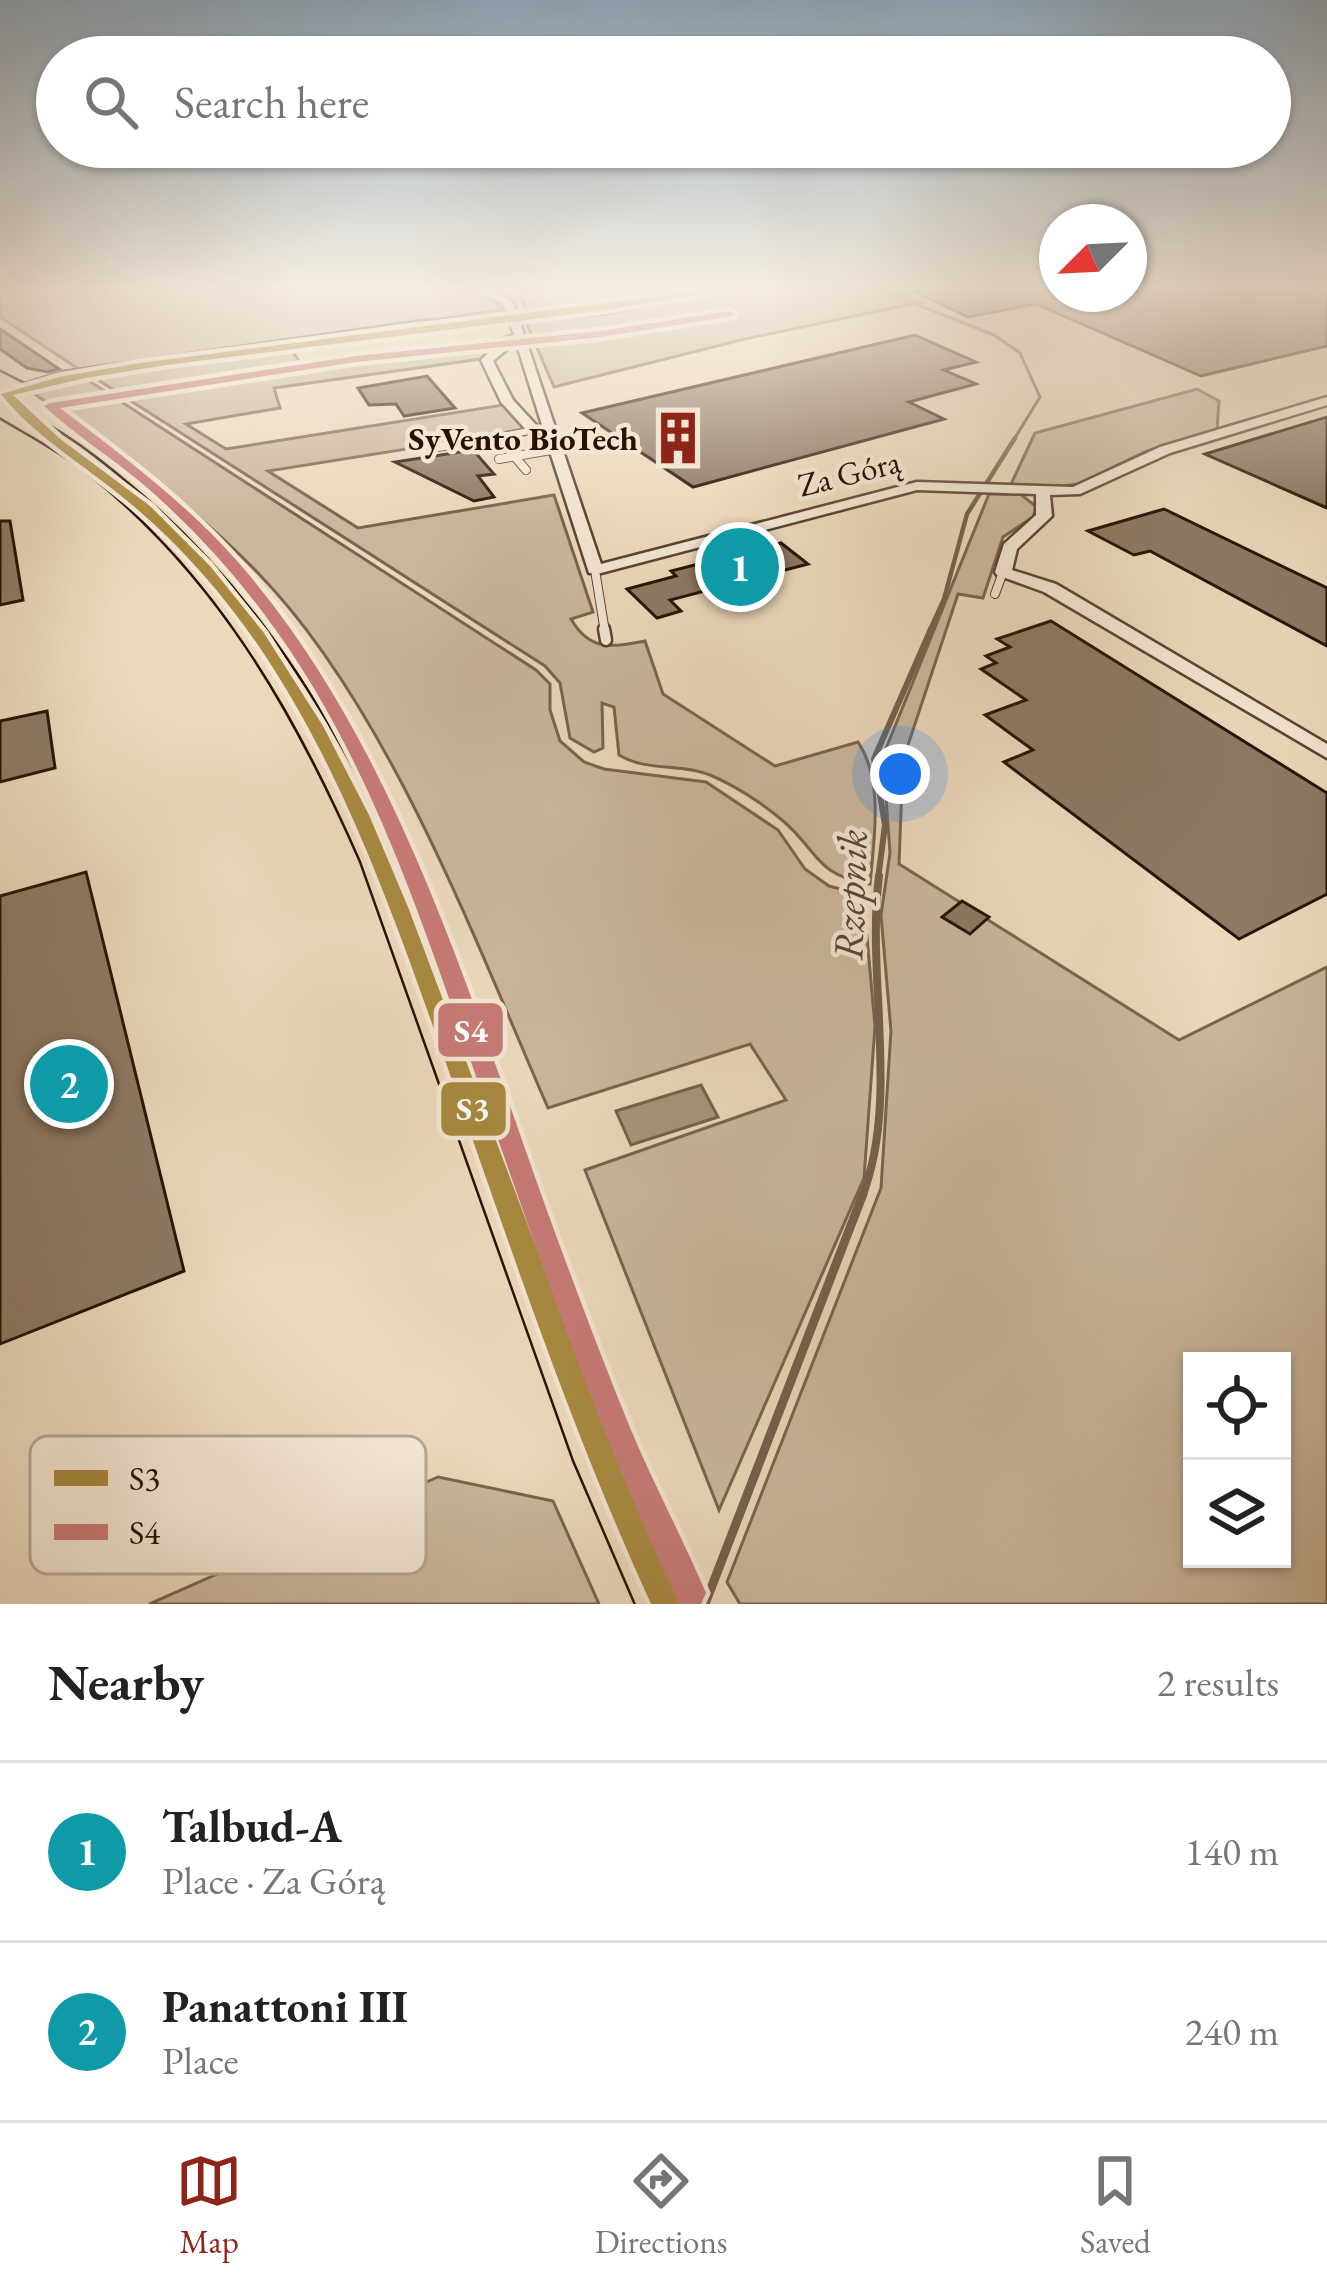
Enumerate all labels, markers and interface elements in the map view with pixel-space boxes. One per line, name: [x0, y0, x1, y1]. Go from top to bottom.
search box: [36, 36, 1291, 168]
icon: search: [78, 69, 144, 135]
text: Search here: [174, 73, 369, 131]
north arrow: [1039, 204, 1147, 312]
building icon: SyVento BioTech: [649, 409, 707, 467]
place label: SyVento BioTech: [408, 417, 638, 460]
street label: Za Górą: [793, 439, 906, 506]
pin: 1: [701, 522, 779, 612]
your location: [870, 744, 930, 804]
water label: Rzepnik: [820, 828, 880, 962]
line badge: S4: [436, 1001, 505, 1059]
text: S4: [454, 1009, 488, 1052]
pin: 2: [30, 1039, 108, 1129]
line badge: S3: [439, 1080, 508, 1138]
text: S3: [456, 1087, 490, 1130]
map controls: [1183, 1352, 1291, 1568]
button: locate: [1183, 1352, 1291, 1460]
legend: [30, 1436, 426, 1574]
text: S3: [129, 1457, 160, 1500]
button: layers: [1183, 1460, 1291, 1568]
text: S4: [129, 1511, 160, 1554]
text: Nearby: [48, 1649, 204, 1715]
text: 2 results: [1157, 1657, 1279, 1708]
text: Talbud-A: [162, 1797, 342, 1855]
text: 1: [77, 1826, 97, 1877]
text: 140 m: [1185, 1826, 1279, 1877]
text: Place · Za Górą: [162, 1855, 385, 1906]
text: Panattoni III: [162, 1977, 408, 2035]
text: 2: [77, 2006, 97, 2057]
text: 240 m: [1185, 2006, 1279, 2057]
text: Place: [162, 2035, 239, 2086]
tab: Map: [176, 2148, 242, 2263]
tab: Directions: [595, 2148, 728, 2263]
tab: Saved: [1080, 2148, 1151, 2263]

